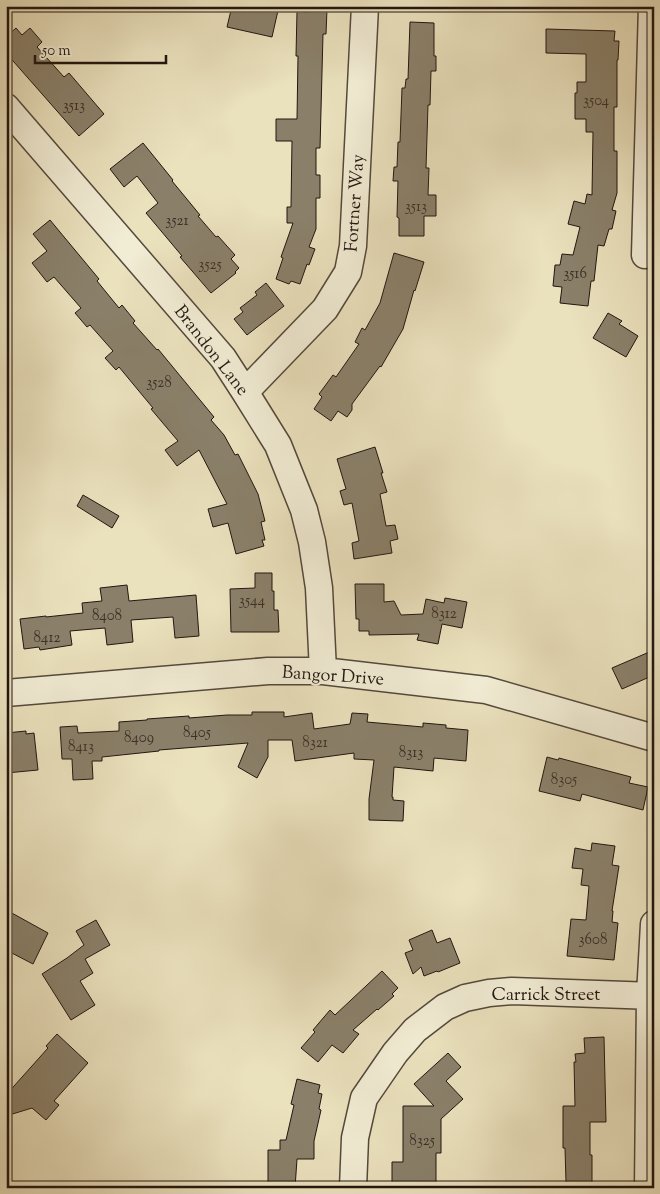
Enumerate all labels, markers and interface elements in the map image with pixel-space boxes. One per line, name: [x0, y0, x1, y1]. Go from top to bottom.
scale bar: [35, 32, 166, 64]
text: 50 m: [41, 41, 71, 62]
house number: 3504: [583, 91, 609, 112]
house number: 3513: [63, 96, 85, 117]
street label: Fortner Way: [340, 153, 372, 253]
house number: 3513: [405, 197, 427, 218]
house number: 3521: [165, 211, 189, 232]
house number: 3525: [198, 255, 222, 276]
house number: 3516: [563, 264, 587, 285]
street label: Brandon Lane: [167, 300, 254, 402]
house number: 3528: [146, 373, 172, 394]
house number: 3544: [239, 591, 266, 612]
house number: 8312: [431, 604, 457, 625]
house number: 8408: [92, 606, 122, 627]
house number: 8412: [33, 628, 61, 649]
street label: Bangor Drive: [281, 660, 385, 694]
house number: 8405: [183, 723, 211, 744]
house number: 8409: [124, 728, 154, 749]
house number: 8321: [302, 733, 328, 754]
house number: 8413: [68, 737, 94, 758]
house number: 8313: [399, 743, 423, 764]
house number: 8305: [551, 770, 577, 791]
house number: 3608: [579, 930, 607, 951]
street label: Carrick Street: [492, 983, 601, 1009]
house number: 8325: [409, 1131, 435, 1152]

